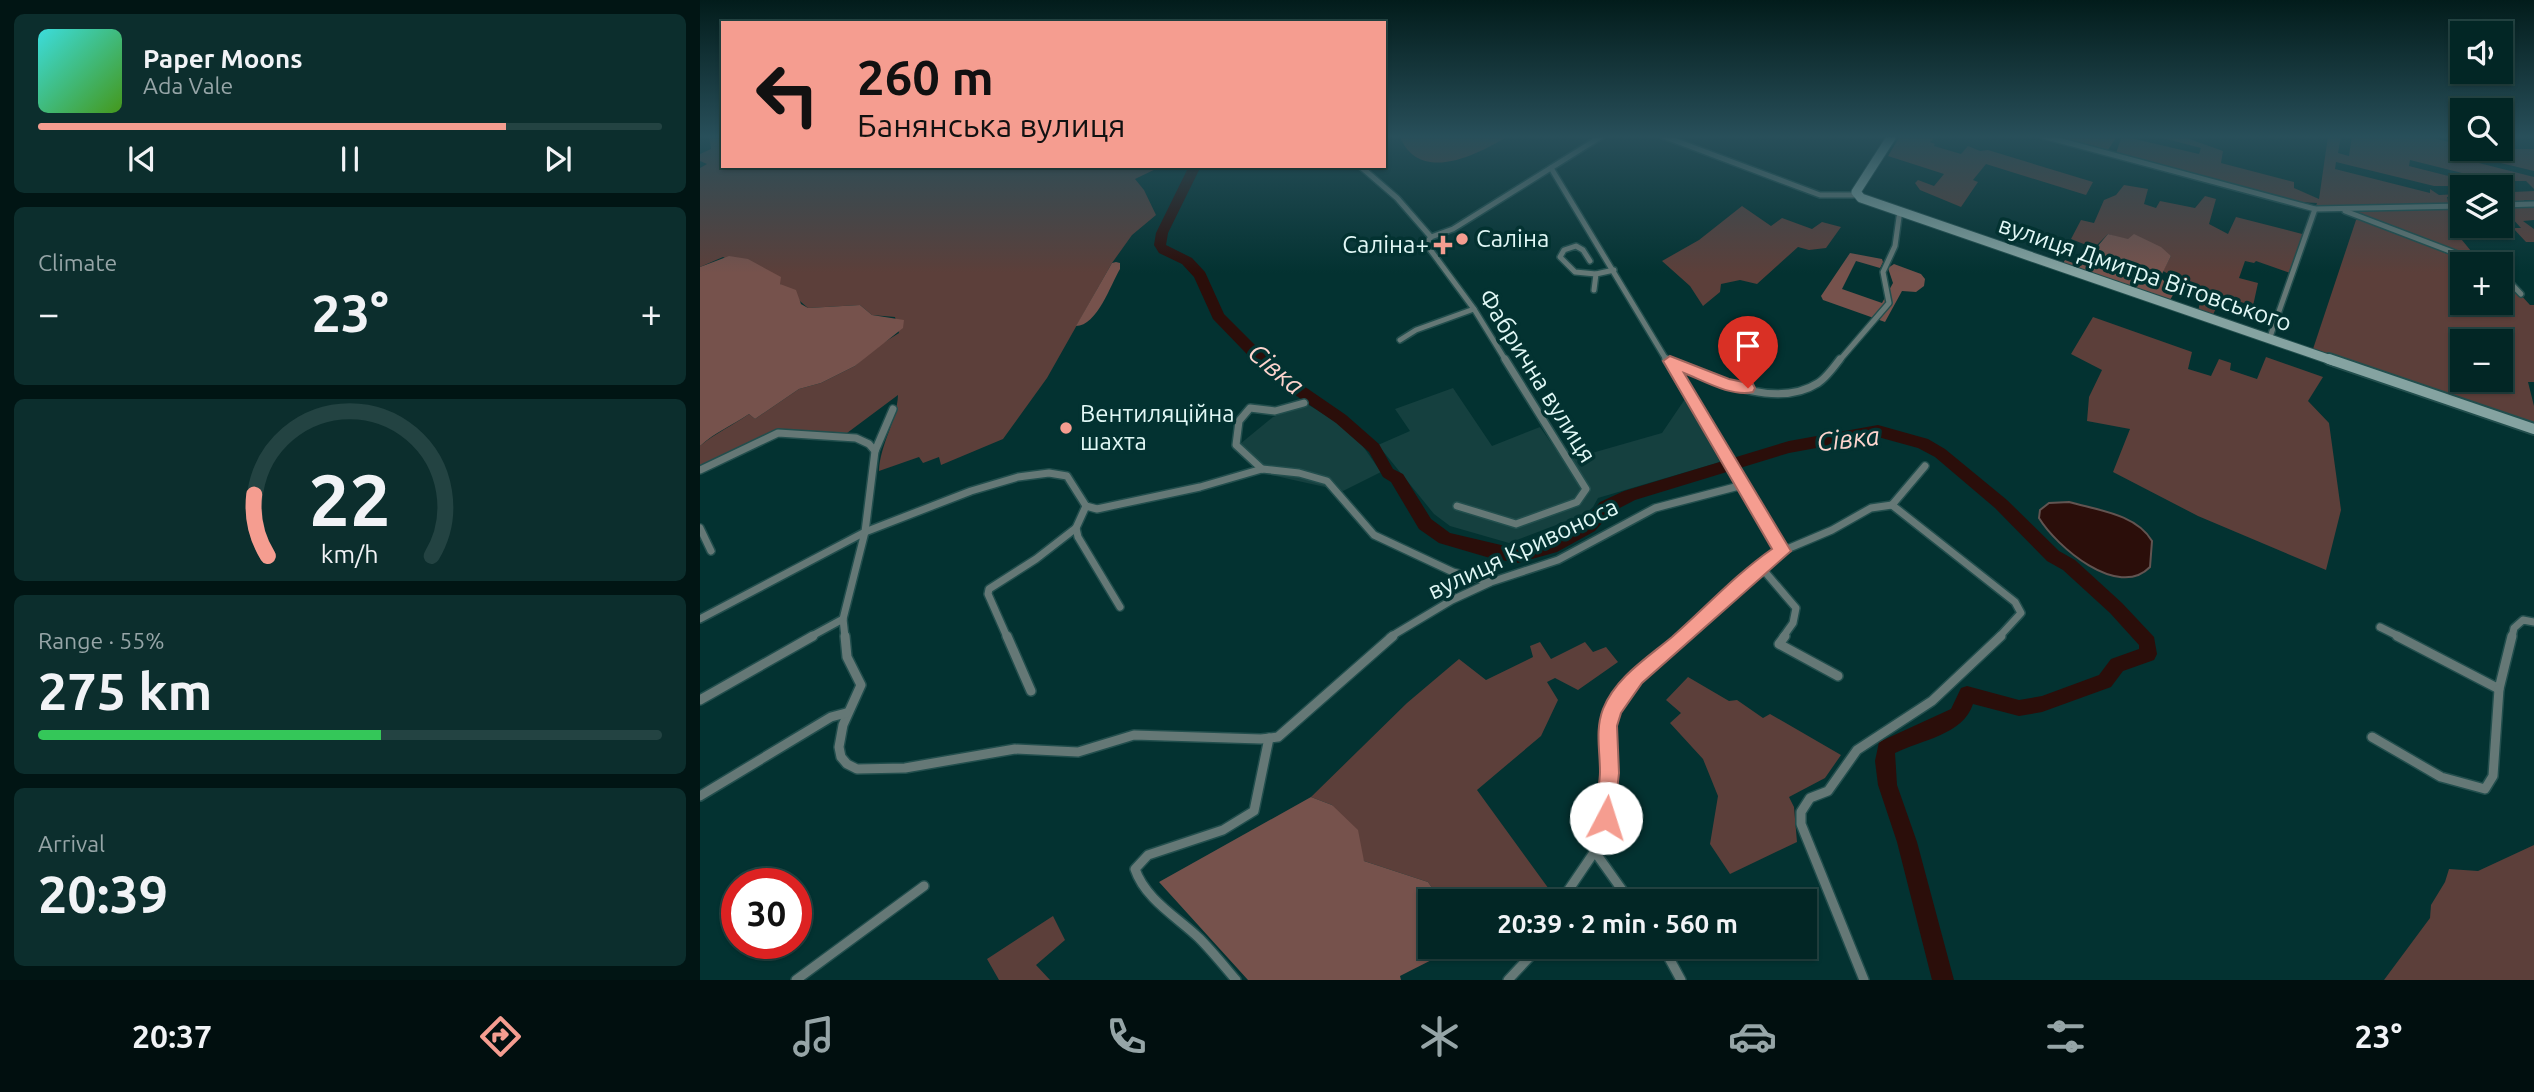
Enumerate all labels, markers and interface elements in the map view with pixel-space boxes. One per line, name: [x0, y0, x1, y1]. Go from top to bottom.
map controls: [2450, 21, 2513, 392]
button: sound: [2450, 21, 2513, 84]
text: Paper Moons: [143, 44, 302, 73]
icon: left: [742, 49, 833, 140]
text: 260 m: [857, 49, 994, 104]
text: Ada Vale: [143, 73, 233, 98]
button: search: [2450, 98, 2513, 161]
text: Банянська вулиця: [857, 107, 1125, 143]
icon: previous: [123, 140, 161, 178]
icon: pause: [331, 140, 369, 178]
icon: next: [539, 140, 577, 178]
button: layers: [2450, 175, 2513, 238]
street label: вулиця Дмитра Вітовського: [1995, 211, 2295, 336]
place label: Саліна: [1476, 225, 1549, 252]
place label: Саліна+: [1342, 231, 1429, 258]
marker: Саліна: [1454, 231, 1470, 247]
marker: Саліна+: [1435, 237, 1451, 253]
text: Climate: [38, 250, 117, 275]
button: +: [2450, 252, 2513, 315]
text: 23°: [311, 284, 389, 342]
street label: Фабрична вулиця: [1473, 284, 1602, 467]
text: −: [38, 292, 59, 334]
text: +: [641, 292, 662, 334]
pin: [1718, 316, 1778, 388]
icon: arrive: [1729, 327, 1767, 365]
button: −: [2450, 329, 2513, 392]
water label: Сівка: [1243, 337, 1310, 400]
place label: Вентиляційна шахта: [1080, 400, 1235, 455]
marker: Вентиляційна шахта: [1058, 420, 1074, 436]
water label: Сівка: [1815, 421, 1881, 456]
text: 22: [309, 458, 391, 540]
street label: вулиця Кривоноса: [1423, 493, 1622, 604]
text: km/h: [321, 540, 379, 568]
text: Range · 55%: [38, 628, 165, 653]
text: 275 km: [38, 662, 212, 720]
position arrow: [1569, 781, 1643, 855]
text: Arrival: [38, 831, 105, 856]
text: 20:39: [38, 865, 168, 923]
speed limit sign: 30: [721, 868, 812, 959]
text: 20:39 · 2 min · 560 m: [1497, 909, 1738, 938]
icon: directions: [476, 1012, 525, 1061]
icon: music: [789, 1012, 838, 1061]
icon: phone: [1102, 1012, 1151, 1061]
icon: climate: [1415, 1012, 1464, 1061]
icon: car: [1728, 1012, 1777, 1061]
icon: filters: [2041, 1012, 2090, 1061]
text: 20:37: [132, 1018, 212, 1054]
text: 23°: [2355, 1018, 2402, 1054]

